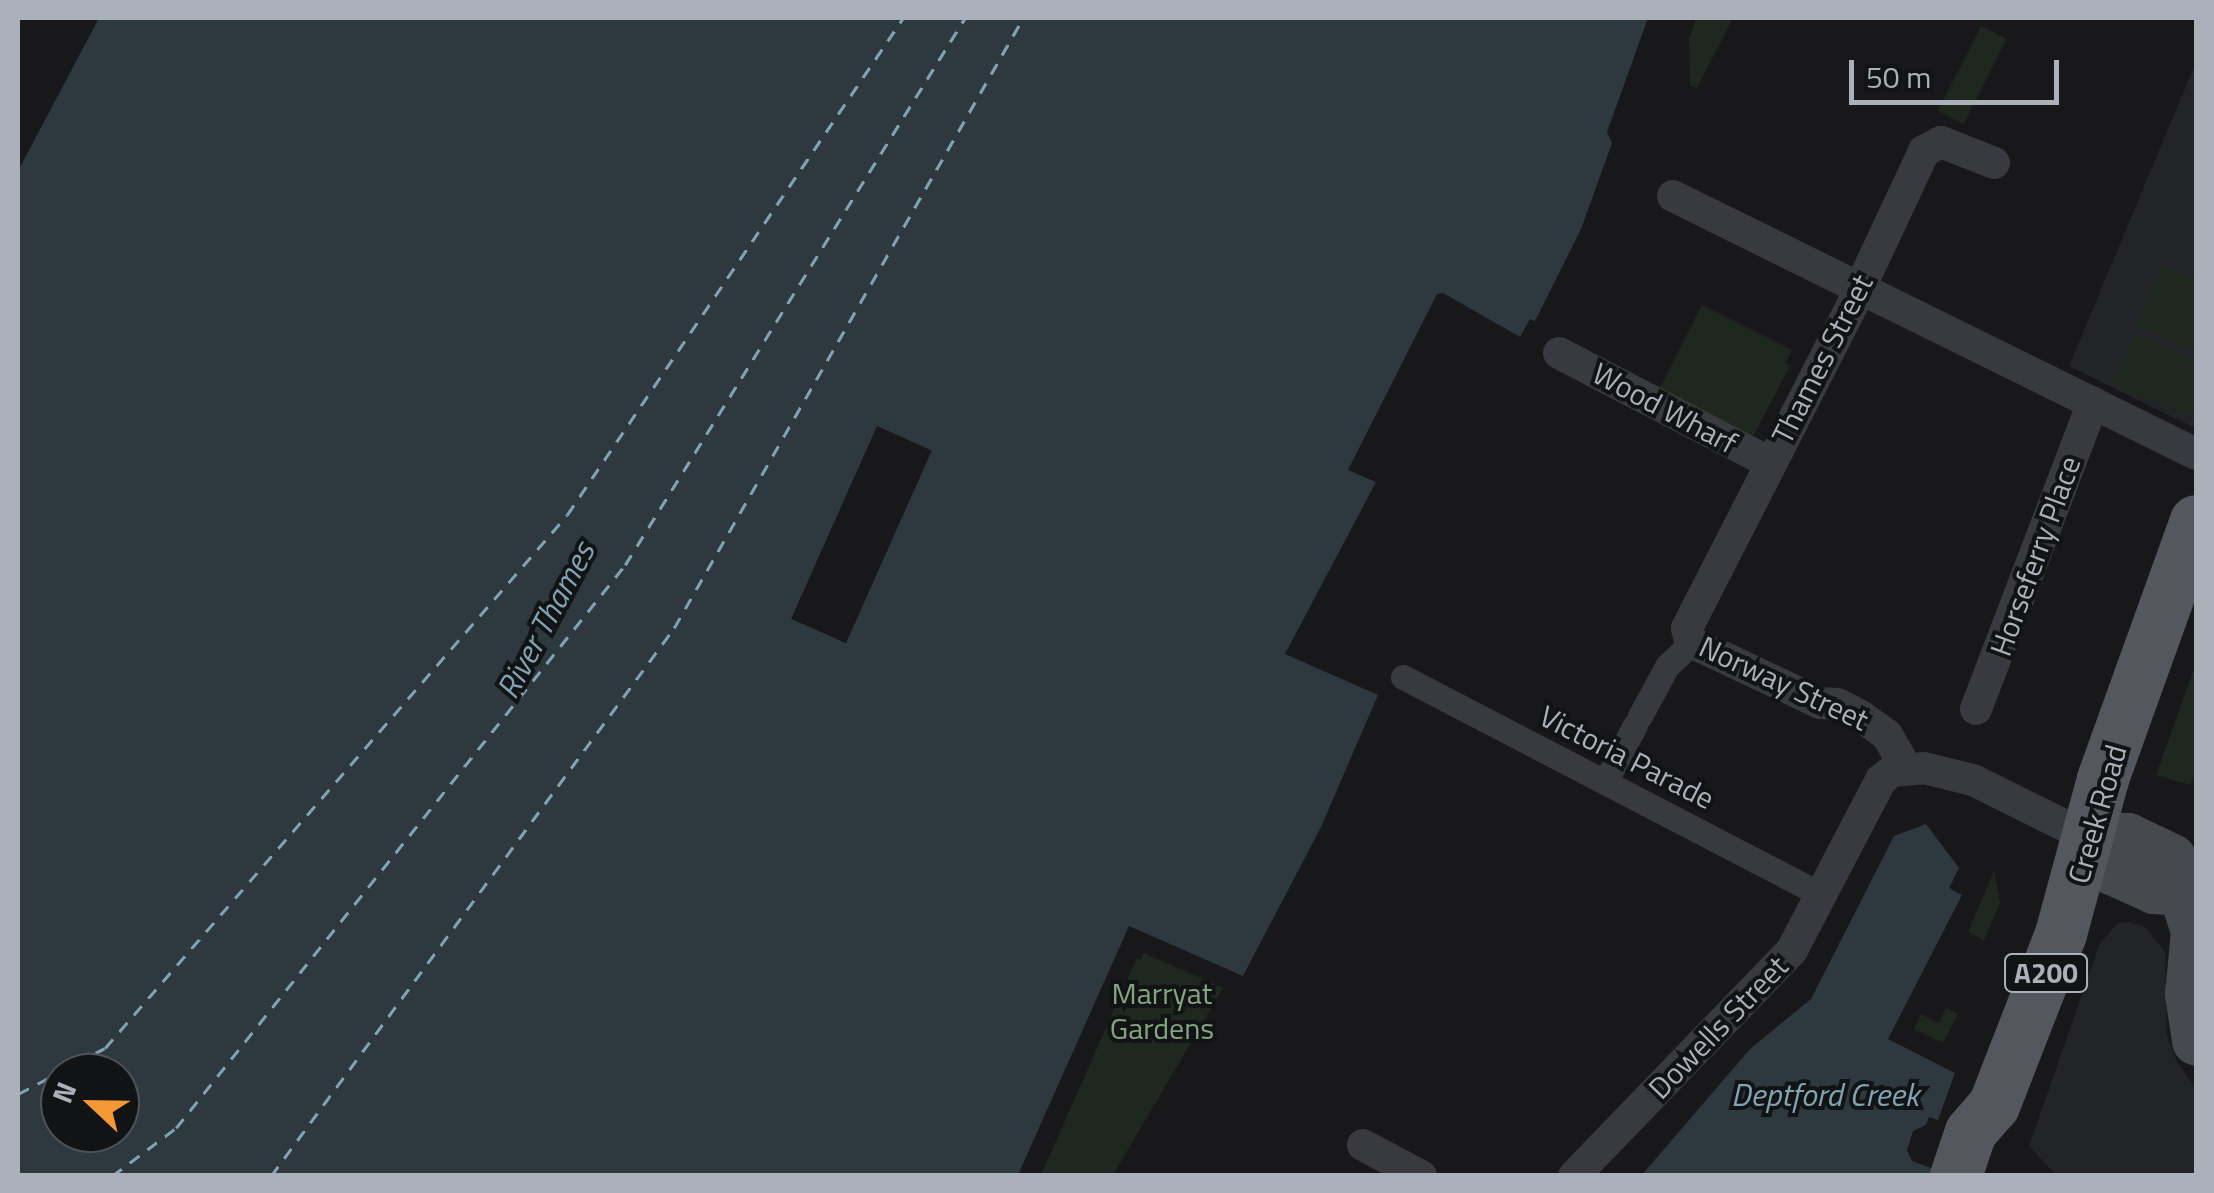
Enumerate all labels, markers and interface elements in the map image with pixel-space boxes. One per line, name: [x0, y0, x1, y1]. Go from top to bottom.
scale bar: [1854, 40, 2064, 102]
text: 50 m: [1866, 54, 1931, 100]
street label: Thames Street: [1764, 268, 1880, 450]
street label: Wood Wharf: [1587, 355, 1743, 461]
street label: Horseferry Place: [1982, 451, 2088, 661]
water label: River Thames: [488, 536, 602, 704]
street label: Norway Street: [1694, 628, 1874, 738]
street label: Victoria Parade: [1534, 698, 1720, 816]
street label: Creek Road: [2060, 741, 2134, 887]
street label: Dowells Street: [1641, 948, 1795, 1106]
road number: A200: [2004, 950, 2088, 996]
park label: Marryat Gardens: [1110, 975, 1214, 1046]
north arrow: [40, 1053, 140, 1153]
text: N: [40, 1075, 87, 1109]
water label: Deptford Creek: [1731, 1075, 1919, 1113]

